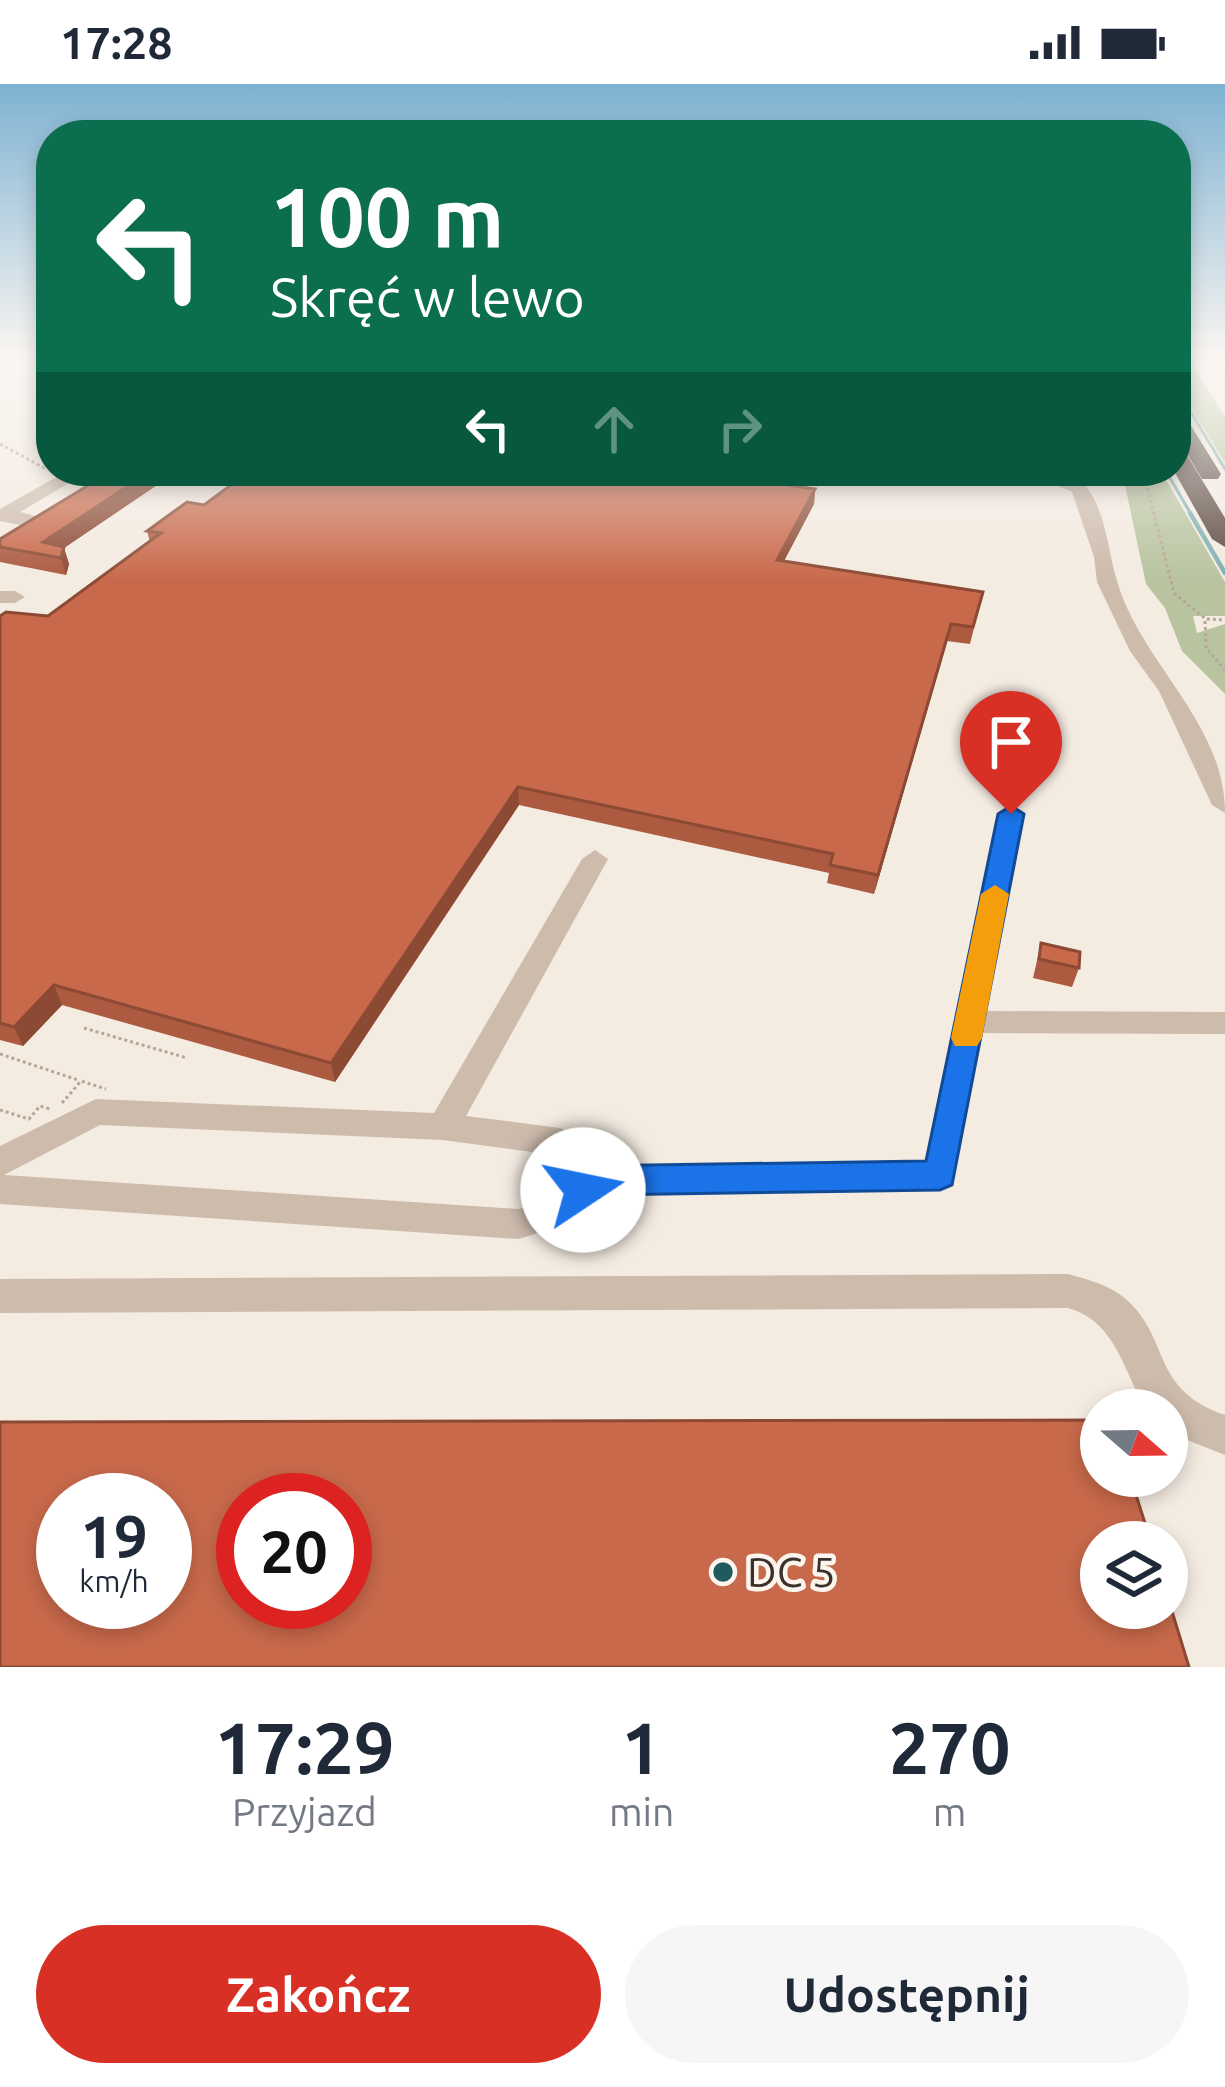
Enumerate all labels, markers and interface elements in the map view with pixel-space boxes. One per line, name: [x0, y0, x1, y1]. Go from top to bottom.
text: 17:28: [60, 17, 173, 68]
icon: left: [72, 168, 228, 324]
text: 100 m: [270, 169, 504, 263]
text: Skręć w lewo: [270, 267, 585, 327]
icon: left: [455, 396, 521, 462]
icon: ahead: [581, 396, 647, 462]
icon: right: [707, 396, 773, 462]
pin: [960, 691, 1062, 814]
icon: arrive: [978, 709, 1044, 775]
position arrow: [520, 1127, 646, 1253]
north arrow: [1080, 1389, 1188, 1497]
map controls: [1080, 1389, 1188, 1629]
speed limit sign: 20: [216, 1473, 372, 1629]
text: 19: [80, 1502, 148, 1569]
button: layers: [1080, 1521, 1188, 1629]
place label: DC 5: [747, 1548, 836, 1595]
marker: DC 5: [710, 1559, 736, 1585]
text: km/h: [79, 1564, 149, 1598]
text: 17:29: [214, 1707, 395, 1788]
text: 1: [621, 1707, 662, 1788]
text: 270: [889, 1707, 1011, 1788]
text: Przyjazd: [232, 1790, 377, 1833]
text: min: [609, 1790, 674, 1833]
text: m: [933, 1790, 966, 1833]
button: Zakończ: [36, 1925, 601, 2063]
button: Udostępnij: [625, 1925, 1189, 2063]

